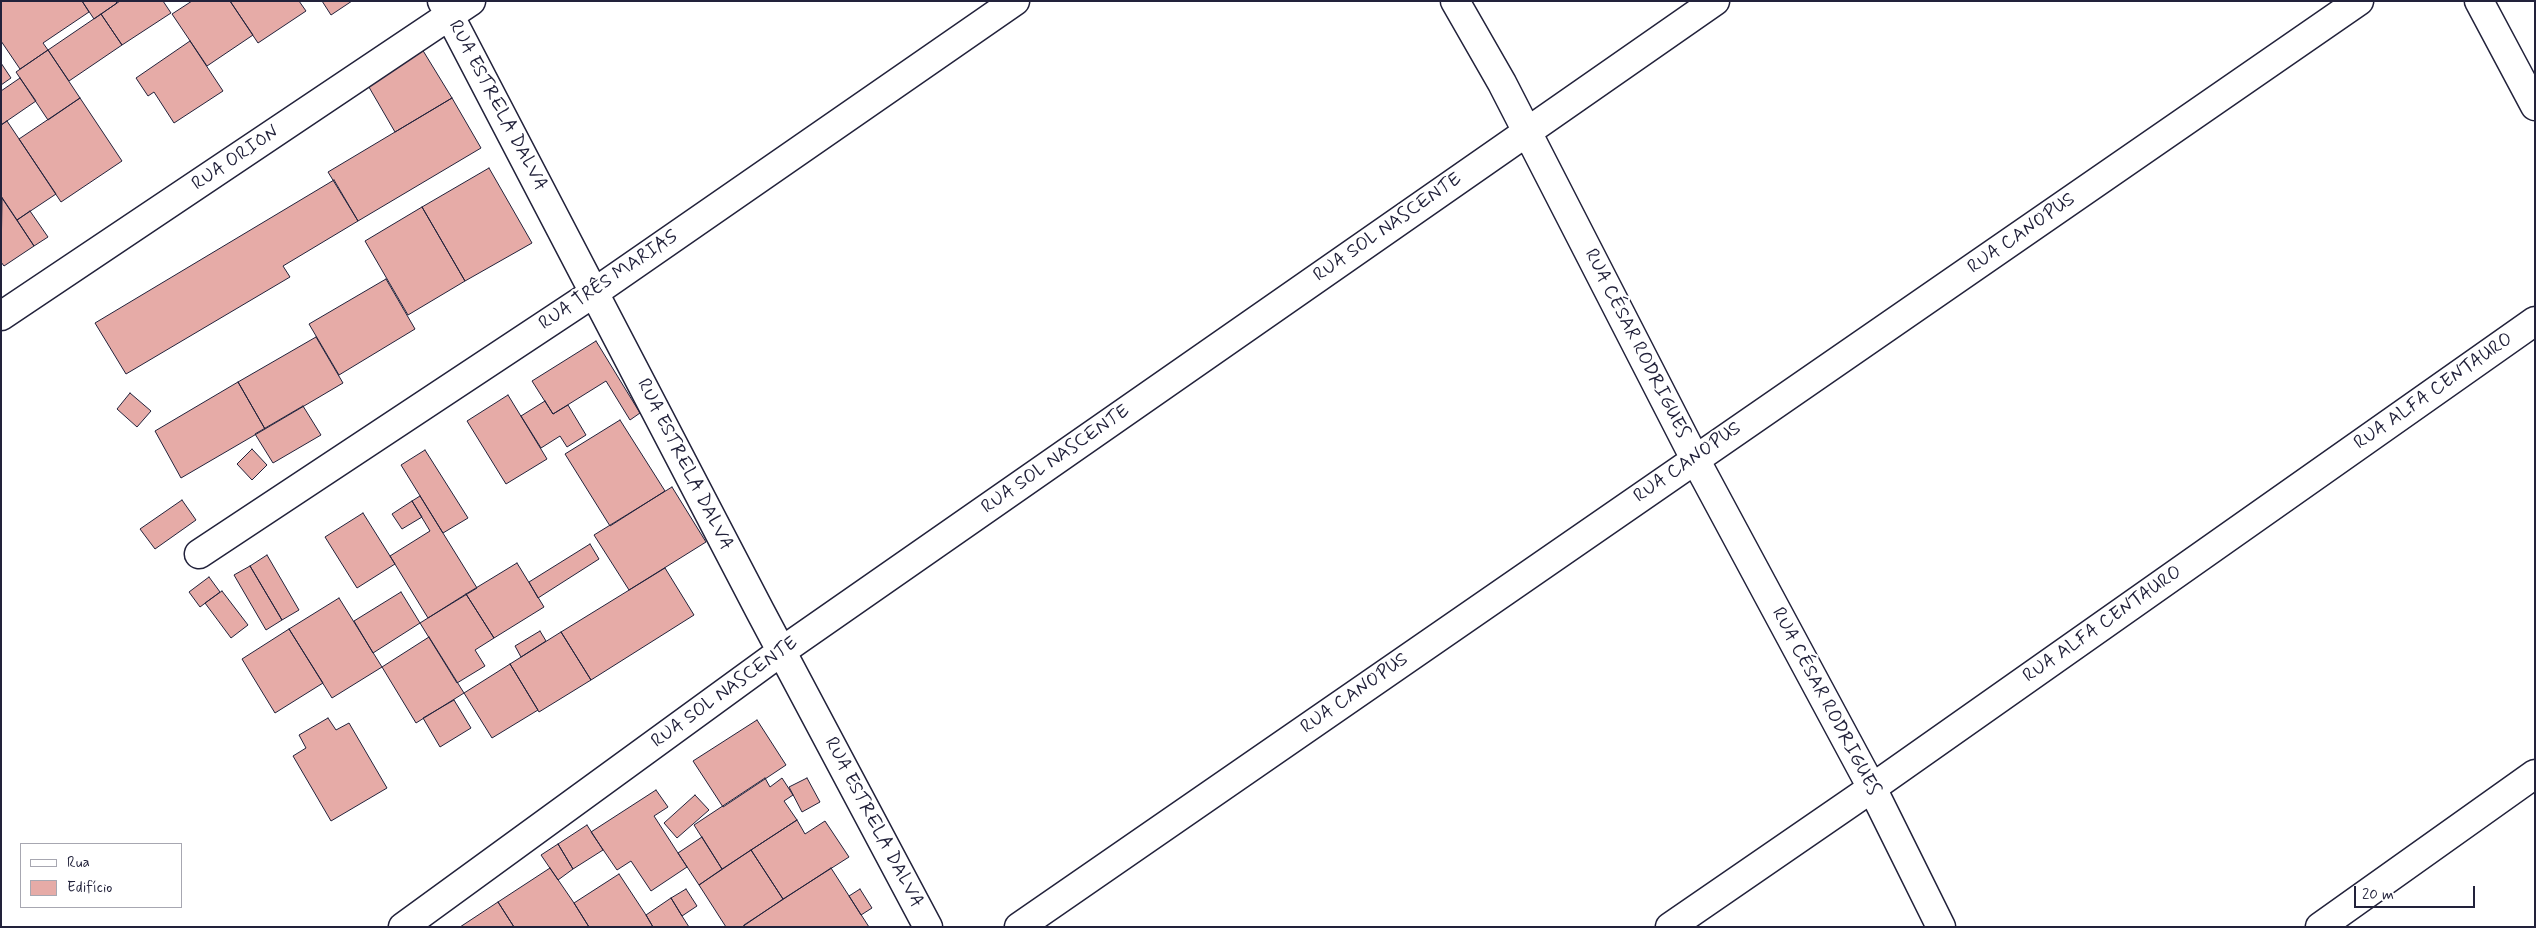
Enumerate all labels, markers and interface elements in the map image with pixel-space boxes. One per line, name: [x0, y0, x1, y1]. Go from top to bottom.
street label: RUA ESTRELA DALVA: [442, 17, 552, 195]
street label: RUA ORION: [188, 122, 284, 196]
street label: RUA SOL NASCENTE: [1310, 168, 1466, 288]
street label: RUA CANOPUS: [1964, 189, 2080, 279]
street label: RUA TRÊS MARIAS: [535, 226, 683, 336]
street label: RUA CÉSAR RODRIGUES: [1578, 245, 1694, 443]
street label: RUA ALFA CENTAURO: [2350, 329, 2518, 455]
street label: RUA ESTRELA DALVA: [631, 375, 737, 555]
street label: RUA SOL NASCENTE: [978, 400, 1134, 520]
street label: RUA CANOPUS: [1630, 418, 1746, 508]
street label: RUA ALFA CENTAURO: [2019, 562, 2187, 688]
street label: RUA CÉSAR RODRIGUES: [1766, 604, 1884, 800]
street label: RUA SOL NASCENTE: [647, 632, 803, 754]
street label: RUA CANOPUS: [1297, 649, 1413, 739]
street label: RUA ESTRELA DALVA: [818, 734, 928, 912]
legend: [20, 843, 182, 908]
text: Rua: [67, 853, 90, 873]
scale bar: [2356, 876, 2477, 908]
text: Edifício: [67, 878, 112, 898]
text: 20 m: [2362, 885, 2394, 905]

